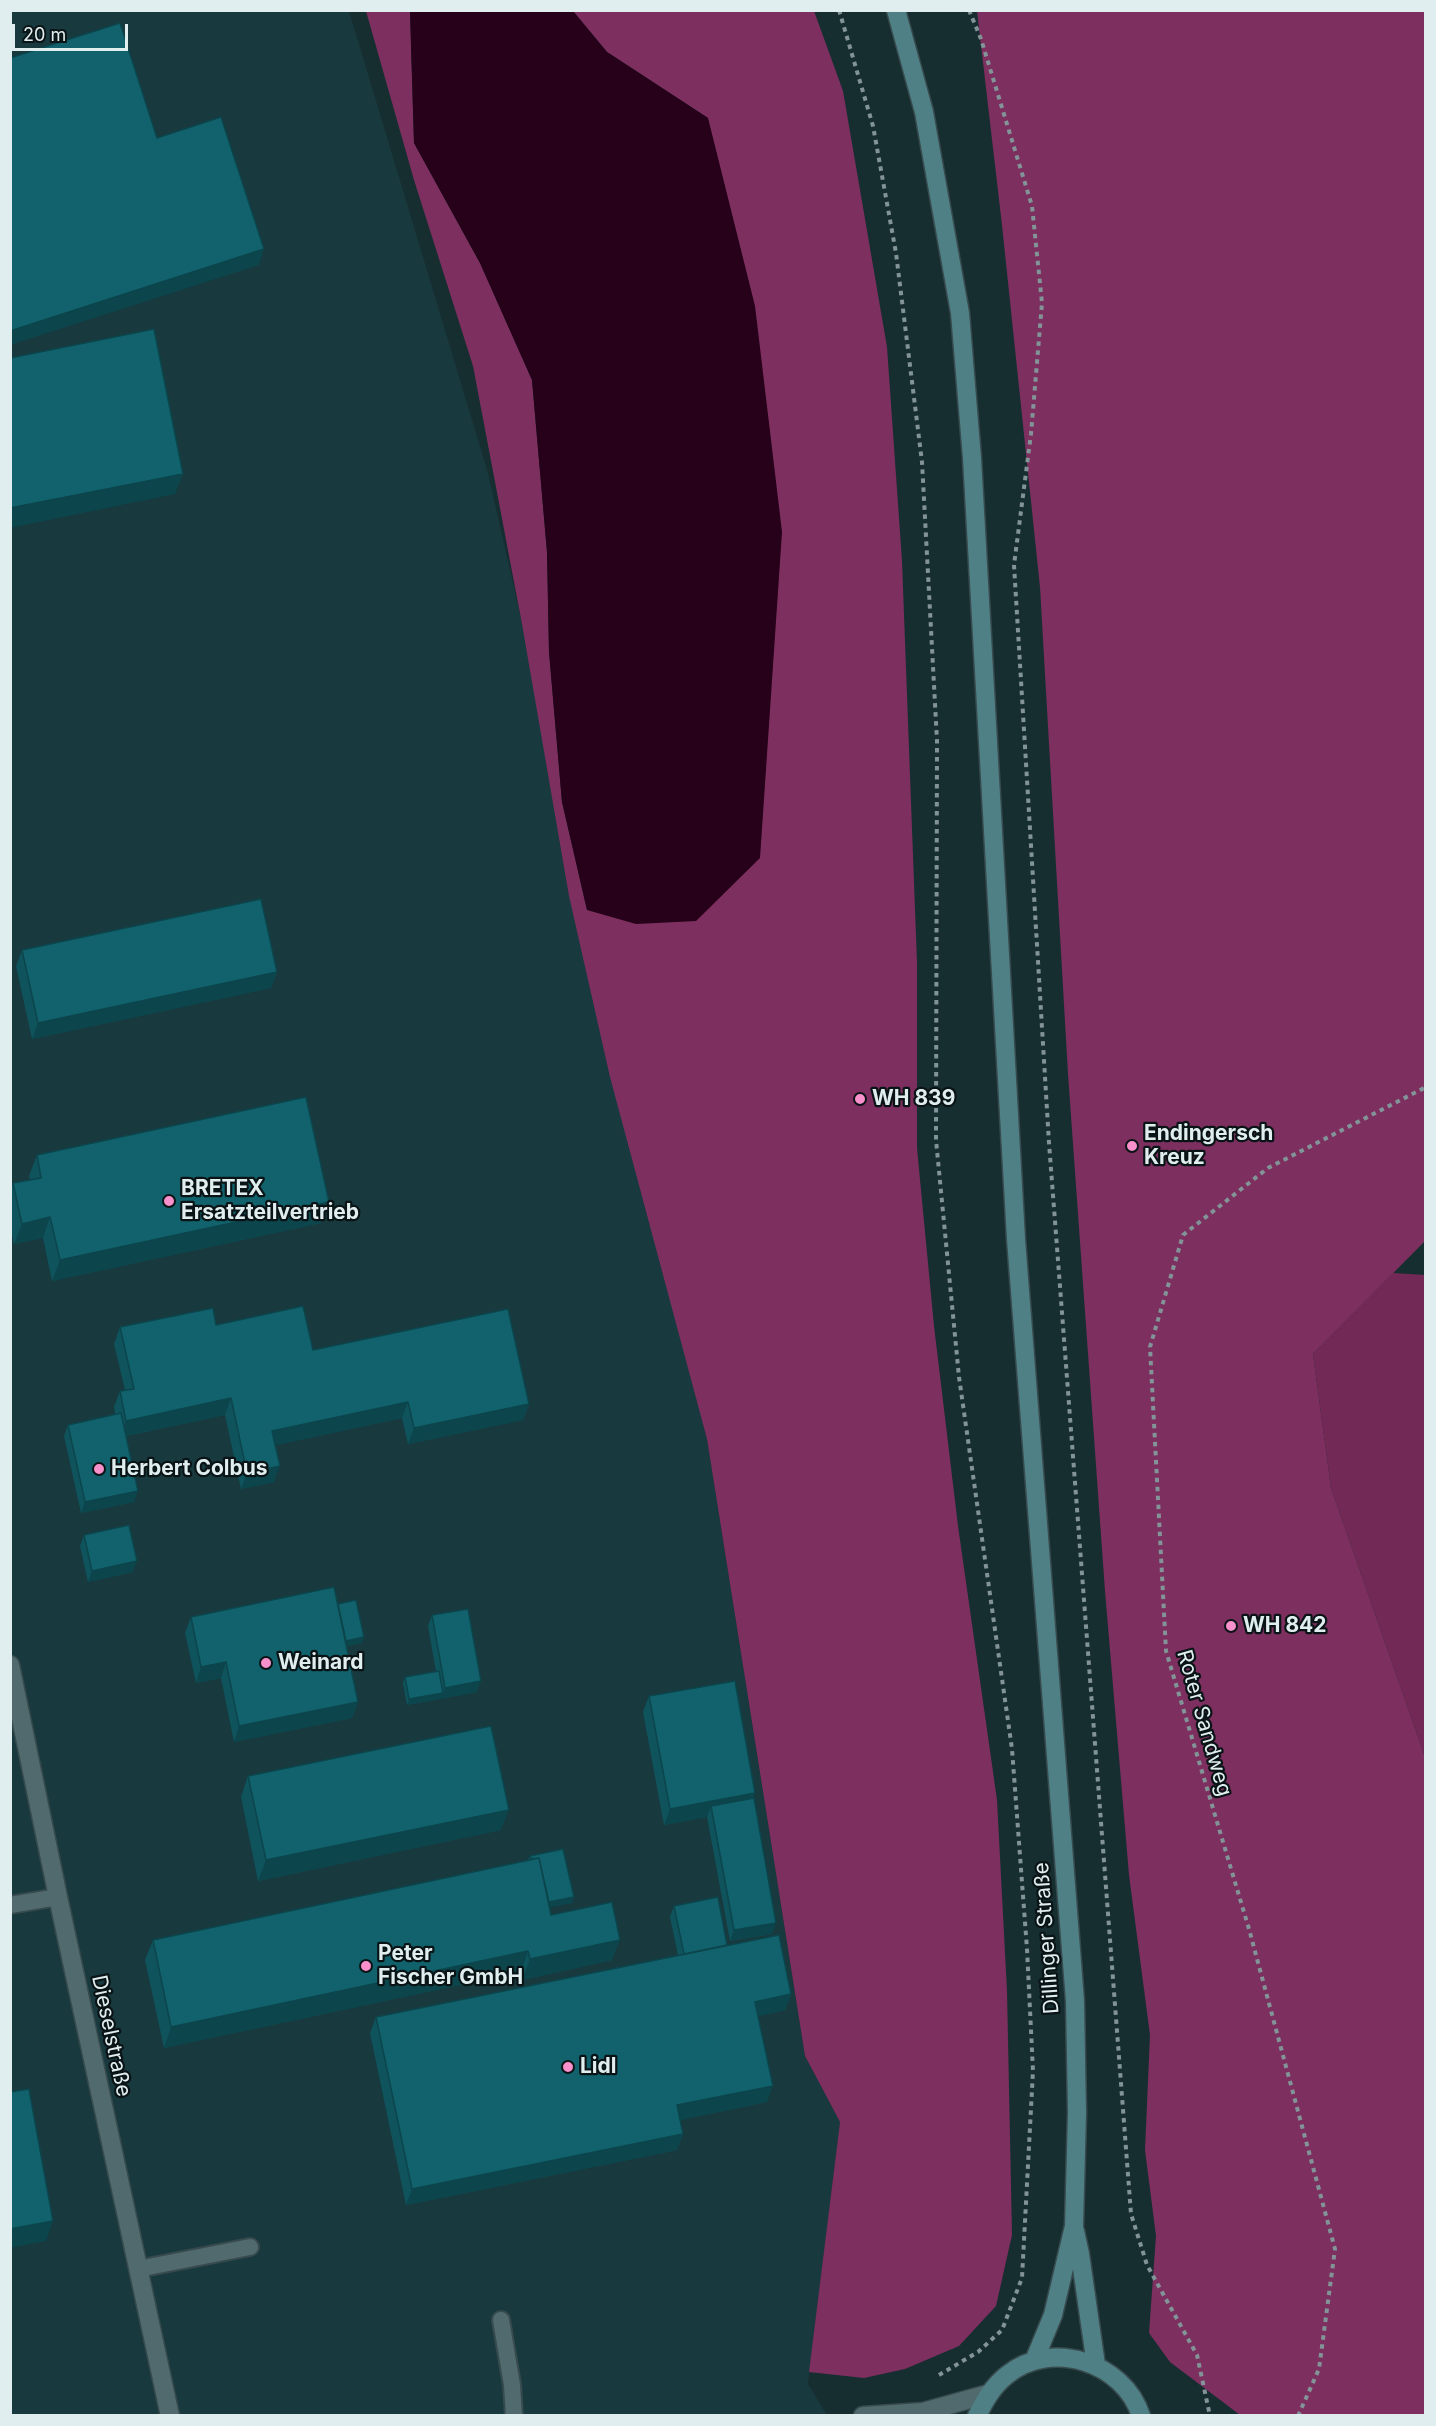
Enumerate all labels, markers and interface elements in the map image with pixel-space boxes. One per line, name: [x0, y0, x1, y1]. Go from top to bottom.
scale bar: [15, 12, 130, 50]
text: 20 m: [23, 24, 66, 45]
place label: WH 839: [872, 1086, 955, 1112]
marker: WH 839: [853, 1092, 867, 1106]
place label: Endingersch Kreuz: [1144, 1121, 1273, 1171]
marker: Endingersch Kreuz: [1125, 1139, 1139, 1153]
place label: BRETEX Ersatzteilvertrieb: [181, 1176, 359, 1226]
marker: BRETEX Ersatzteilvertrieb: [162, 1194, 176, 1208]
place label: Herbert Colbus: [111, 1456, 268, 1482]
marker: Herbert Colbus: [92, 1462, 106, 1476]
place label: WH 842: [1243, 1613, 1327, 1639]
marker: WH 842: [1224, 1619, 1238, 1633]
street label: Roter Sandweg: [1171, 1647, 1237, 1799]
place label: Weinard: [278, 1650, 363, 1676]
marker: Weinard: [259, 1656, 273, 1670]
street label: Dillinger Straße: [1029, 1861, 1065, 2015]
place label: Peter Fischer GmbH: [378, 1941, 523, 1991]
marker: Peter Fischer GmbH: [359, 1959, 373, 1973]
street label: Dieselstraße: [86, 1973, 136, 2099]
place label: Lidl: [580, 2054, 616, 2080]
marker: Lidl: [561, 2060, 575, 2074]

